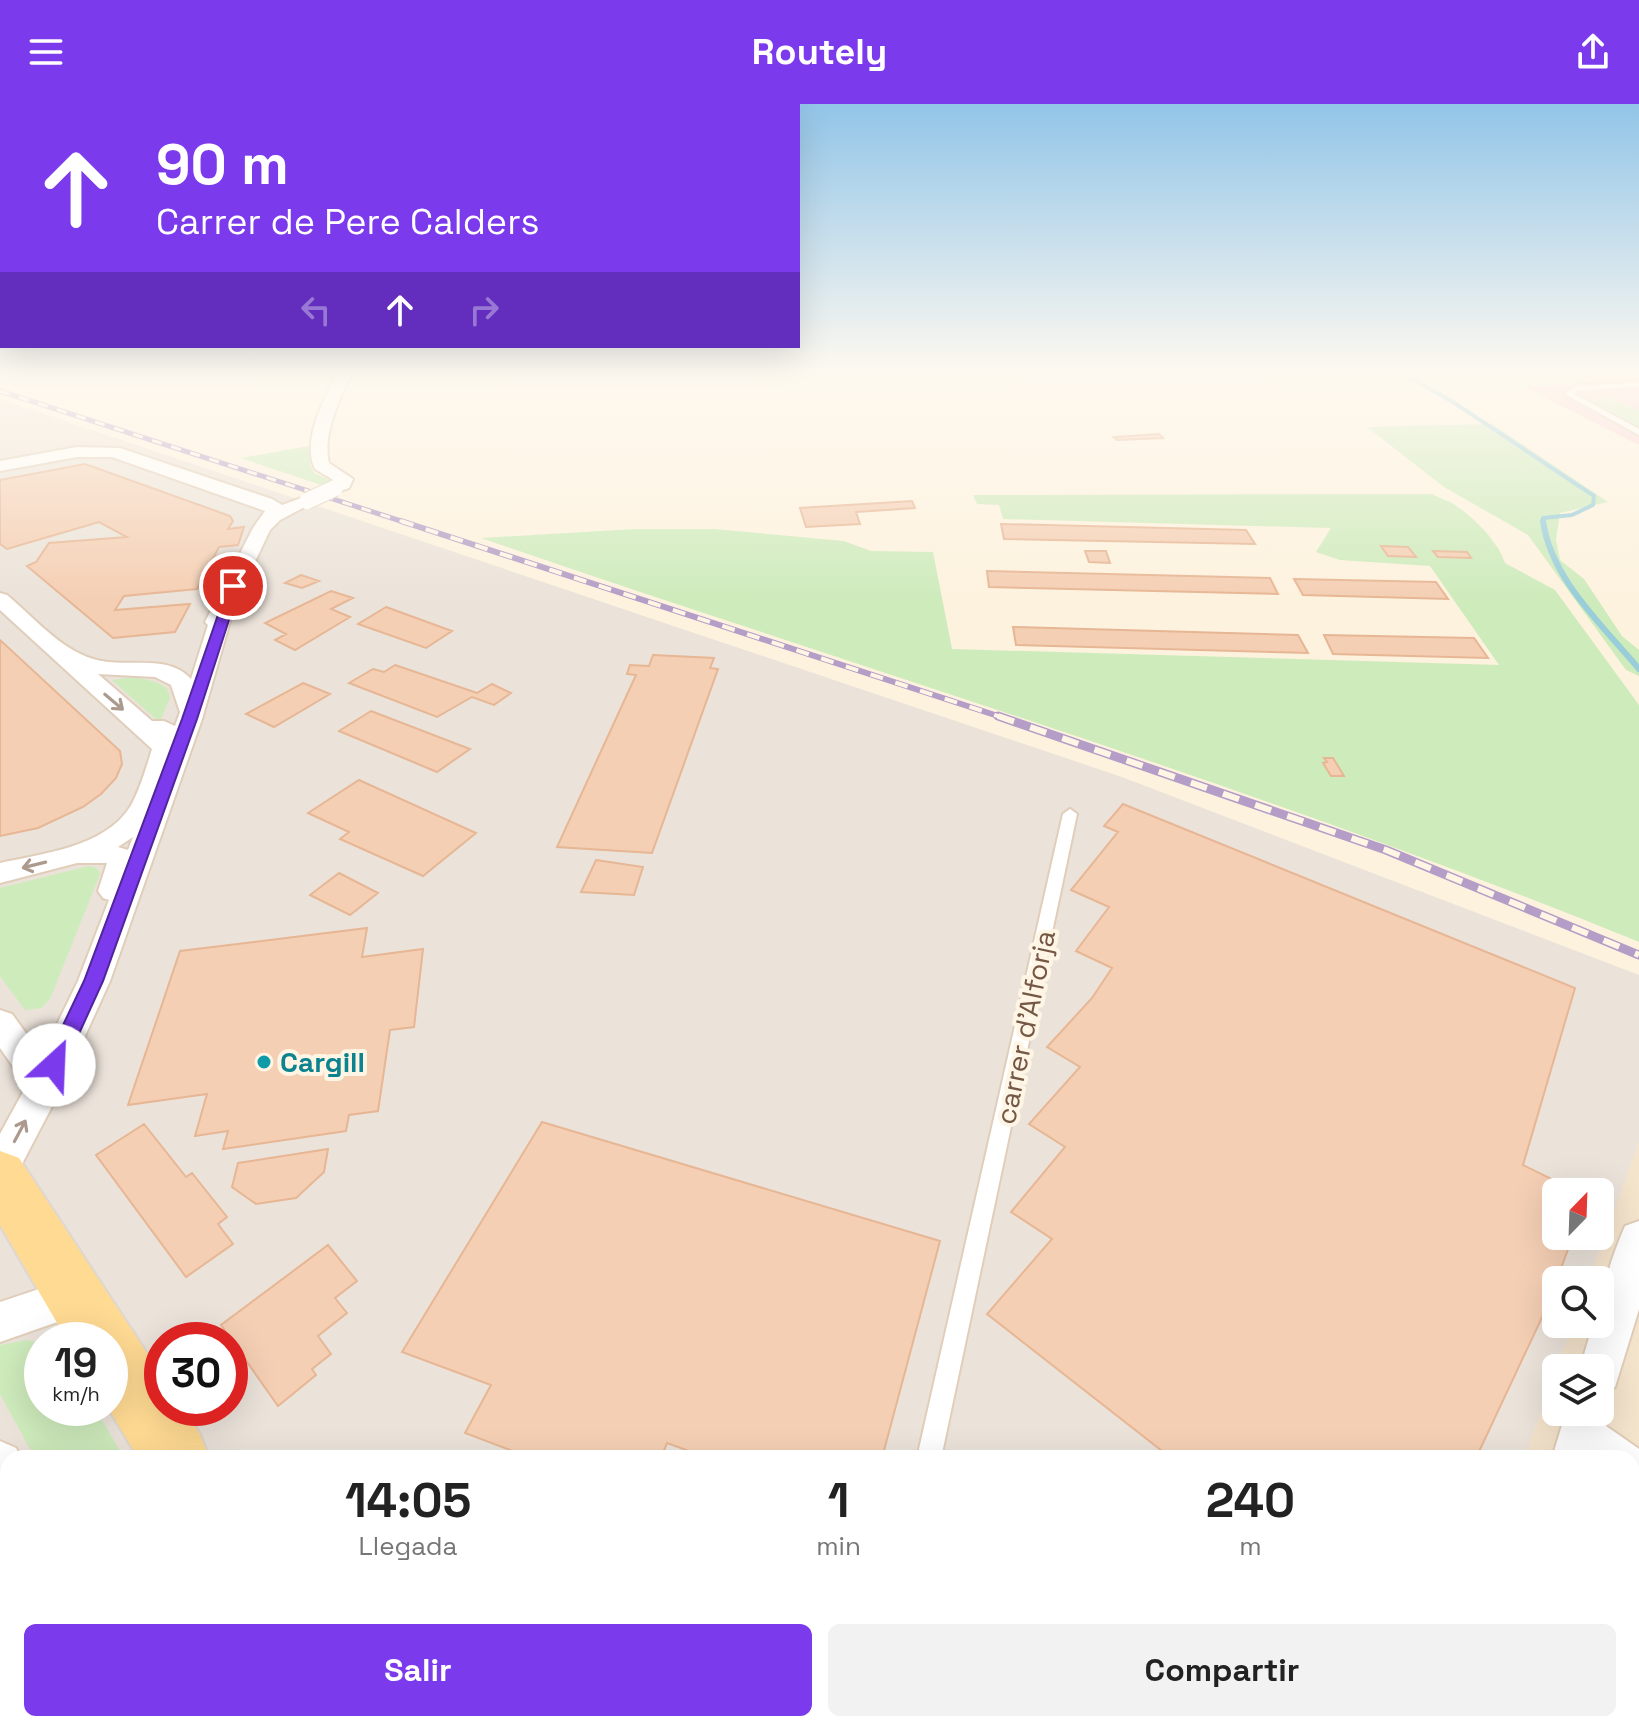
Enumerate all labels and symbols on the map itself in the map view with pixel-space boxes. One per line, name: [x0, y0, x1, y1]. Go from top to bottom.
pin: [199, 552, 267, 620]
one-way arrow: [104, 693, 124, 711]
one-way arrow: [21, 858, 47, 873]
street label: carrer d'Alforja: [987, 927, 1063, 1127]
position arrow: [12, 1023, 96, 1107]
place label: Cargill: [280, 1044, 365, 1080]
marker: Cargill: [255, 1053, 273, 1071]
one-way arrow: [13, 1120, 29, 1143]
north arrow: [1542, 1178, 1614, 1250]
speed limit sign: 30: [144, 1322, 248, 1426]

